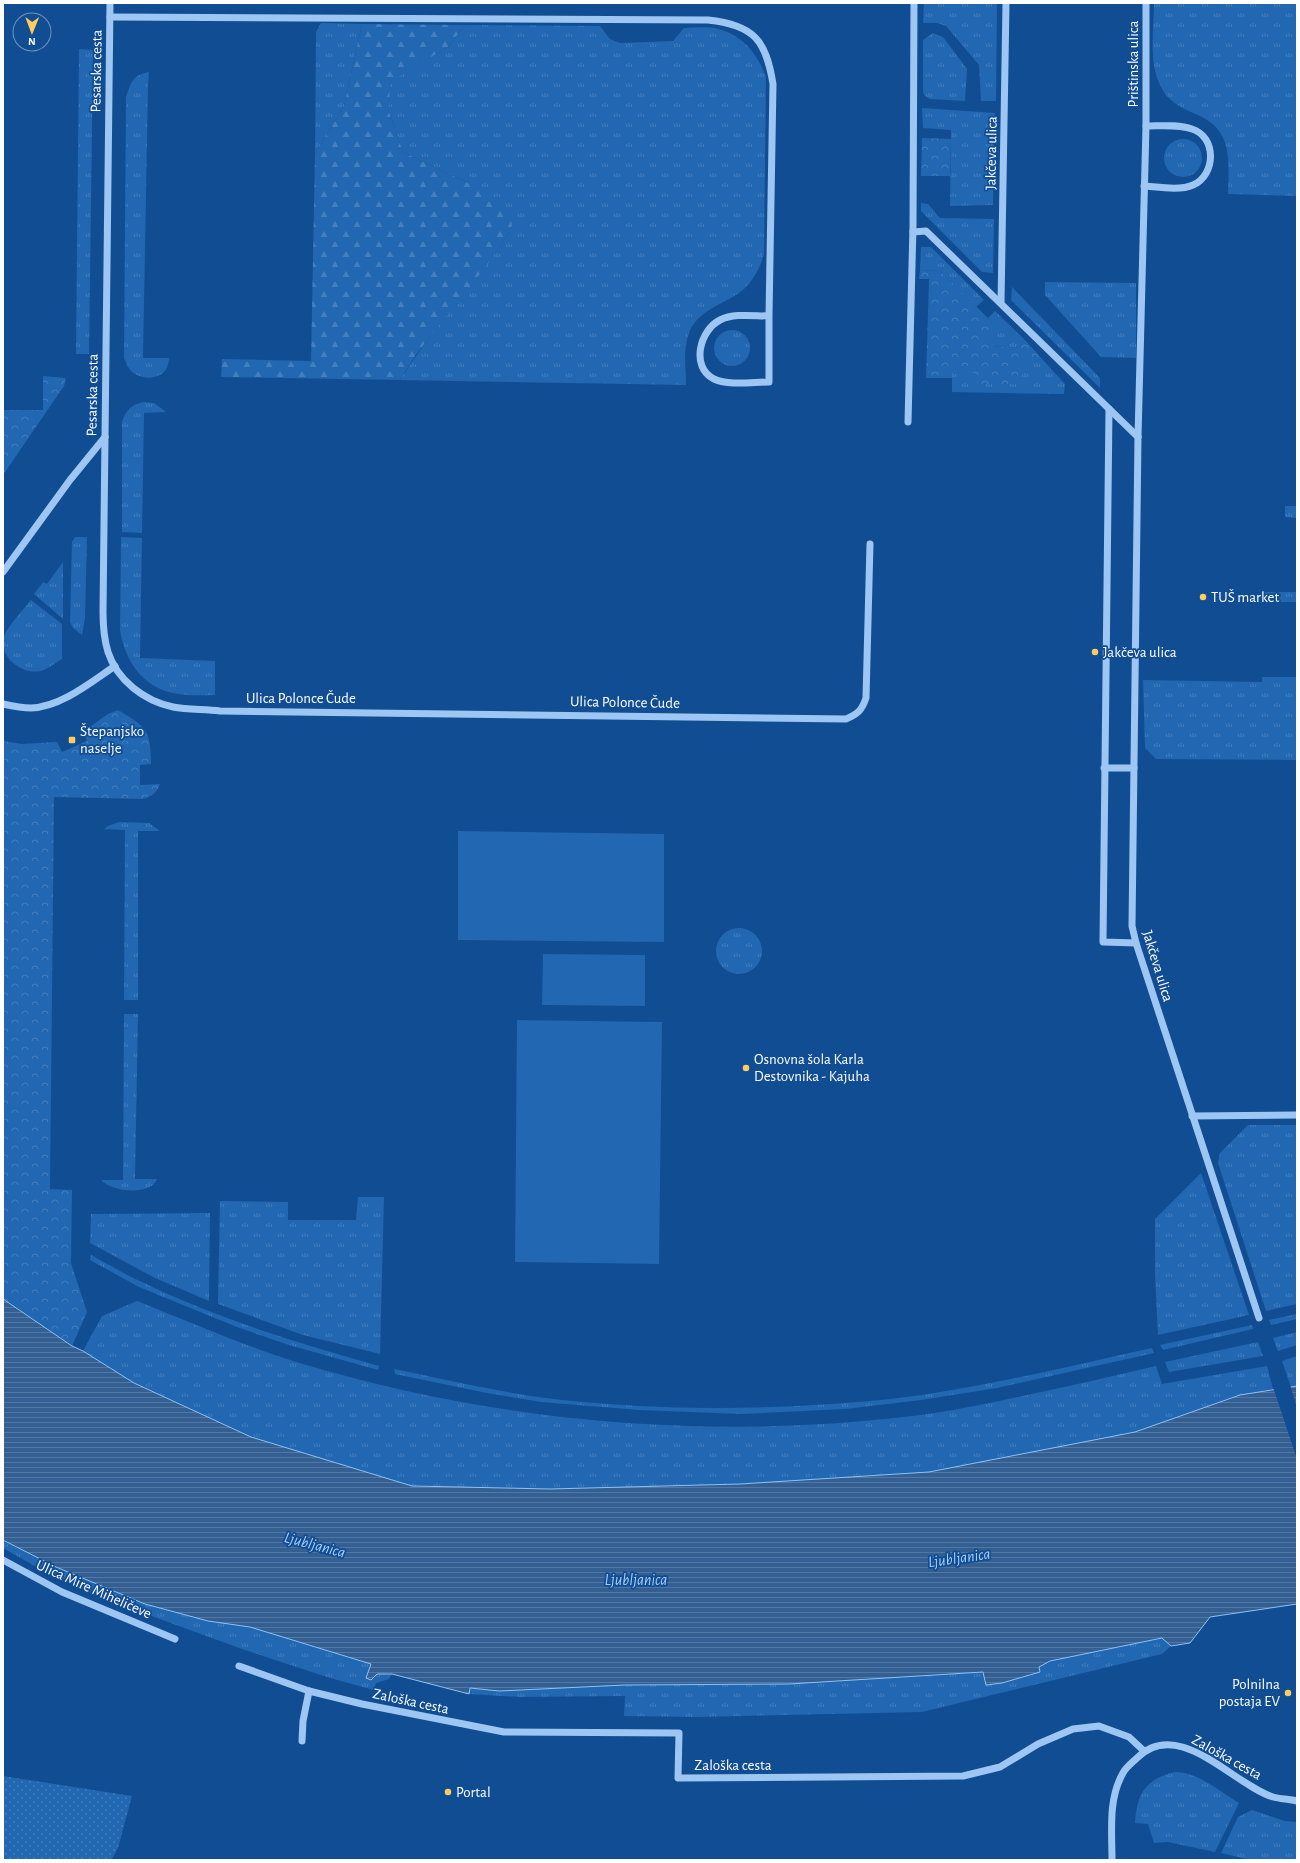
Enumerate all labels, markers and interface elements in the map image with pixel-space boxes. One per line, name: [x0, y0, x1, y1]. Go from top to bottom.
north arrow: [12, 12, 52, 52]
street label: Prištinska ulica: [1126, 21, 1141, 107]
street label: Pesarska cesta: [88, 29, 105, 112]
text: N: [28, 36, 36, 47]
street label: Jakčeva ulica: [983, 116, 1000, 190]
street label: Pesarska cesta: [84, 353, 101, 436]
place label: TUŠ market: [1211, 589, 1279, 605]
marker: TUŠ market: [1198, 592, 1208, 602]
place label: Jakčeva ulica: [1103, 645, 1177, 660]
marker: Jakčeva ulica: [1090, 647, 1100, 657]
street label: Ulica Polonce Čude: [246, 690, 356, 706]
street label: Ulica Polonce Čude: [570, 693, 680, 711]
place label: Štepanjsko naselje: [80, 723, 144, 756]
marker: Štepanjsko naselje: [67, 735, 77, 745]
street label: Jakčeva ulica: [1140, 929, 1175, 1004]
place label: Osnovna šola Karla Destovnika - Kajuha: [754, 1052, 870, 1084]
marker: Osnovna šola Karla Destovnika - Kajuha: [741, 1063, 751, 1073]
water label: Ljubljanica: [282, 1529, 347, 1562]
water label: Ljubljanica: [927, 1546, 991, 1571]
street label: Ulica Mire Miheličeve: [34, 1557, 154, 1622]
water label: Ljubljanica: [605, 1572, 667, 1589]
place label: Polnilna postaja EV: [1219, 1677, 1281, 1709]
street label: Zaloška cesta: [371, 1686, 450, 1717]
marker: Polnilna postaja EV: [1283, 1688, 1293, 1698]
street label: Zaloška cesta: [1189, 1732, 1264, 1783]
street label: Zaloška cesta: [694, 1758, 772, 1773]
place label: Portal: [456, 1785, 491, 1800]
marker: Portal: [443, 1787, 453, 1797]

